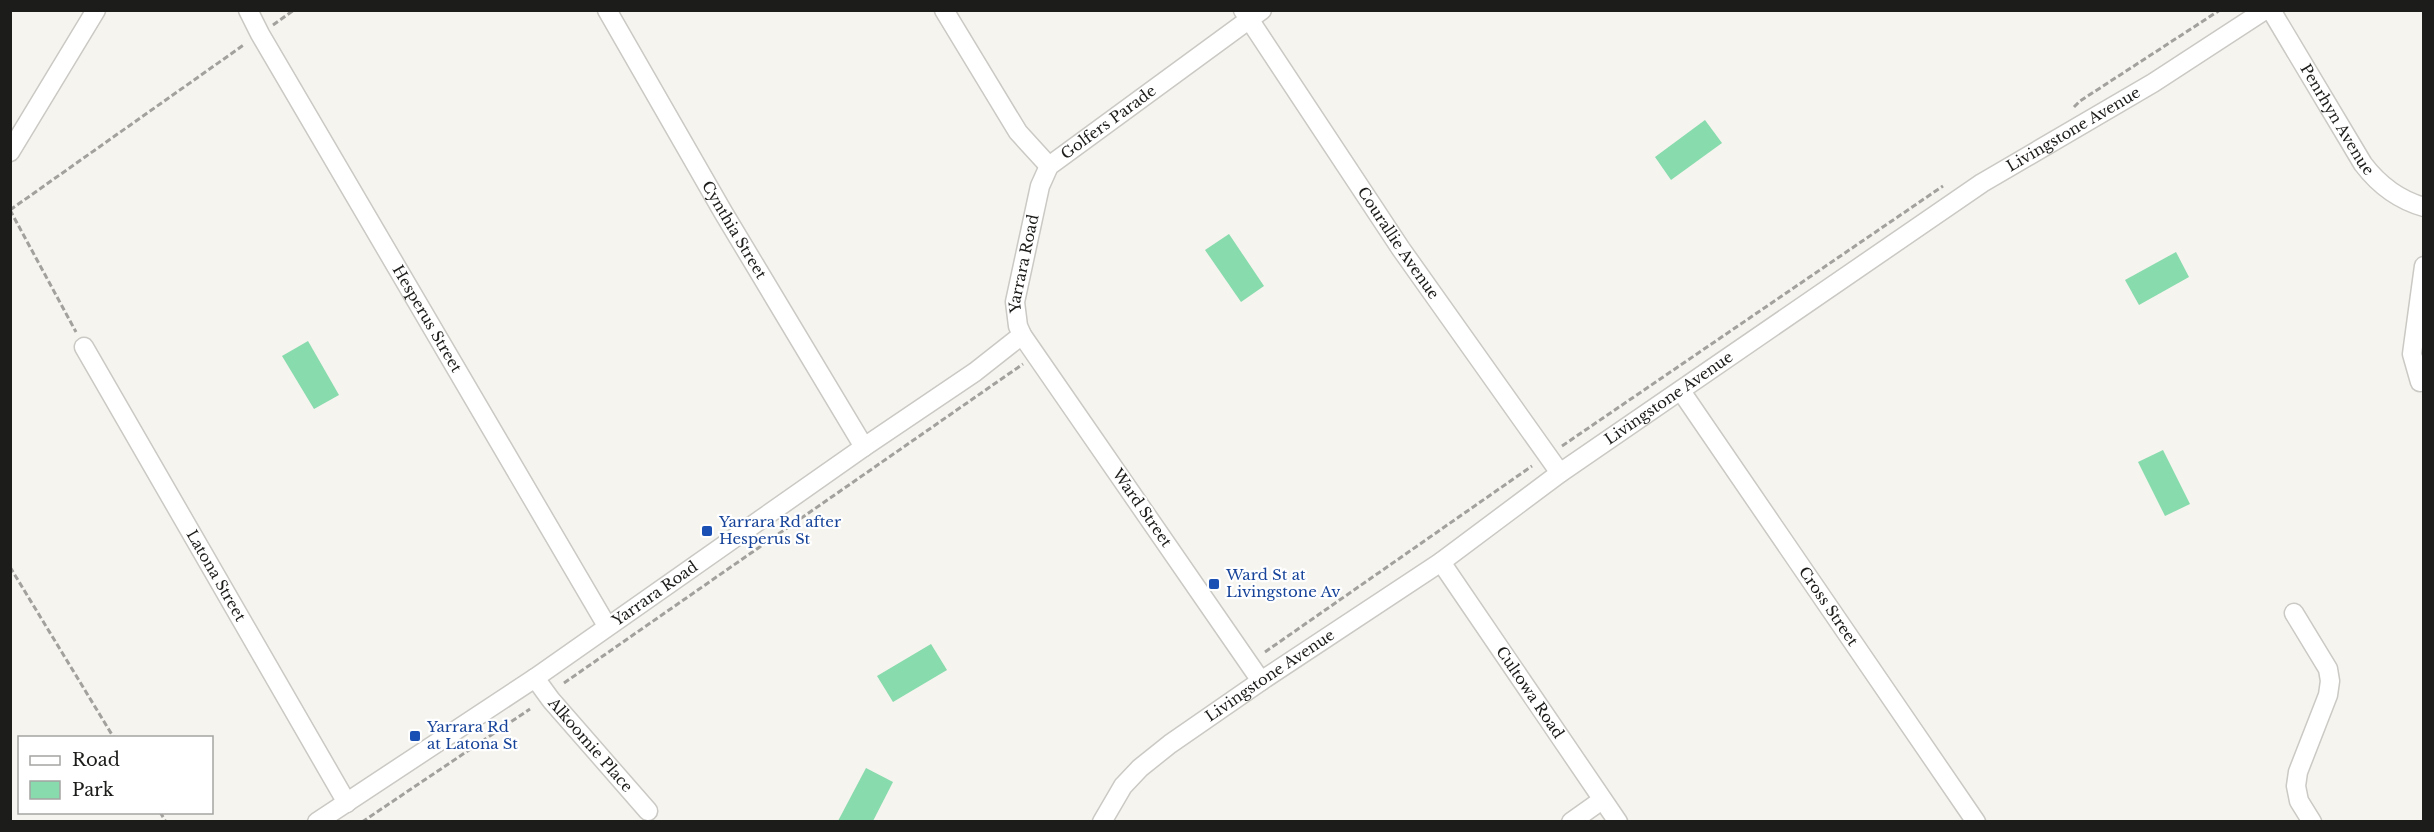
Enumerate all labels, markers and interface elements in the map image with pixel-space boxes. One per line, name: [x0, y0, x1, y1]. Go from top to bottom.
street label: Penrhyn Avenue: [2296, 60, 2378, 179]
street label: Golfers Parade: [1057, 81, 1160, 163]
street label: Livingstone Avenue: [2003, 83, 2144, 176]
street label: Cynthia Street: [698, 177, 771, 282]
street label: Courallie Avenue: [1354, 183, 1444, 303]
street label: Yarrara Road: [1005, 212, 1043, 315]
street label: Hesperus Street: [389, 261, 466, 376]
street label: Livingstone Avenue: [1601, 347, 1736, 449]
street label: Ward Street: [1108, 464, 1177, 551]
place label: Yarrara Rd after Hesperus St: [718, 512, 842, 548]
marker: Yarrara Rd after Hesperus St: [700, 524, 714, 538]
street label: Latona Street: [182, 526, 250, 625]
street label: Yarrara Road: [608, 557, 701, 630]
street label: Cross Street: [1795, 563, 1863, 650]
place label: Ward St at Livingstone Av: [1225, 565, 1340, 601]
marker: Ward St at Livingstone Av: [1207, 577, 1221, 591]
street label: Livingstone Avenue: [1202, 625, 1338, 726]
street label: Cultowa Road: [1492, 643, 1568, 742]
street label: Alkoomie Place: [544, 693, 637, 796]
place label: Yarrara Rd at Latona St: [426, 717, 518, 753]
marker: Yarrara Rd at Latona St: [408, 729, 422, 743]
legend: [18, 736, 213, 814]
text: Road: [72, 749, 120, 771]
text: Park: [72, 779, 114, 801]

